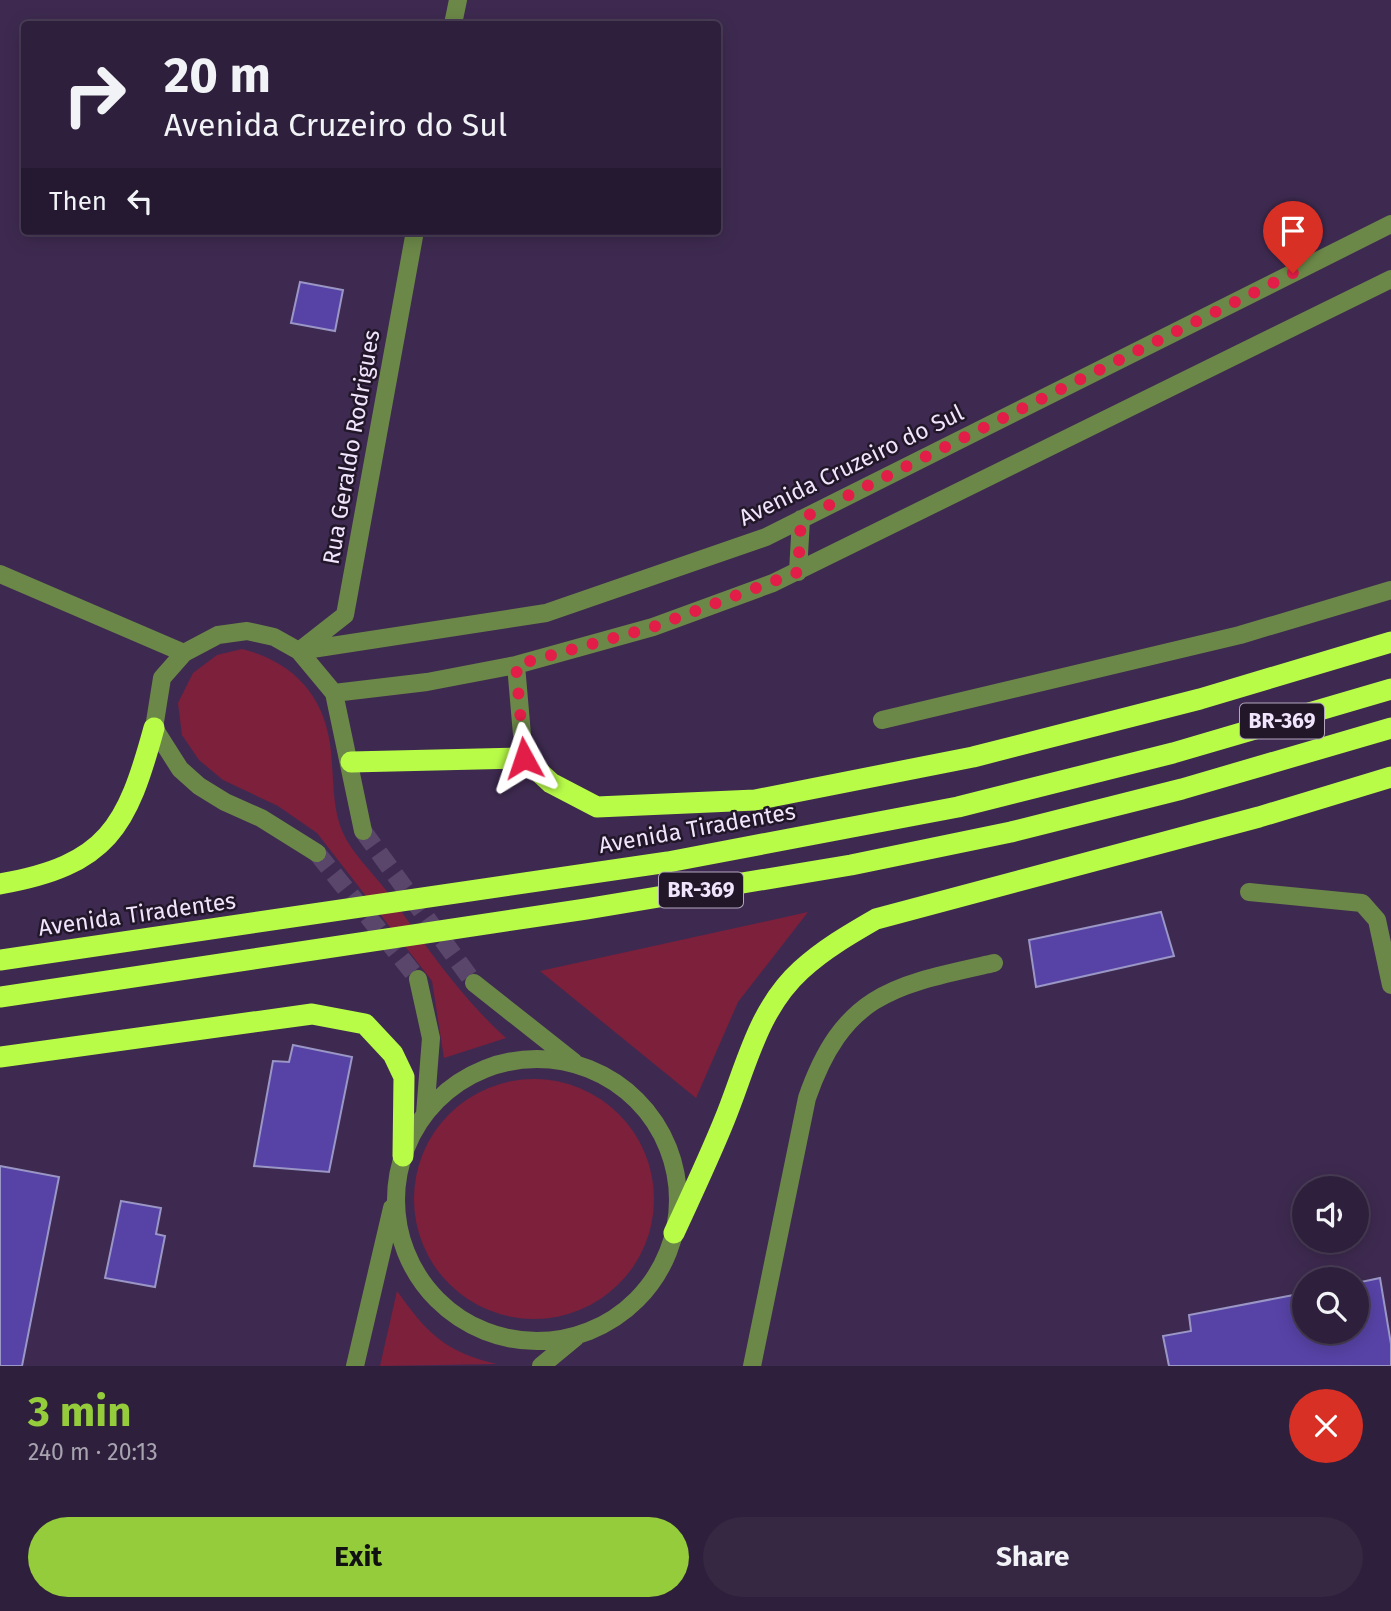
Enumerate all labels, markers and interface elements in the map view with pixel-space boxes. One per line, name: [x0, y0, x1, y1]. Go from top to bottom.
text: 20 m: [164, 46, 271, 105]
icon: right: [49, 49, 140, 140]
text: Avenida Cruzeiro do Sul: [164, 106, 507, 144]
icon: left: [121, 182, 159, 220]
text: Then: [49, 186, 107, 217]
pin: [1263, 201, 1323, 273]
icon: arrive: [1274, 212, 1312, 250]
street label: Rua Geraldo Rodrigues: [317, 328, 385, 566]
street label: Avenida Cruzeiro do Sul: [734, 398, 968, 532]
road number: BR-369: [1240, 704, 1324, 738]
position arrow: [487, 721, 561, 795]
street label: Avenida Tiradentes: [596, 797, 798, 859]
road number: BR-369: [659, 872, 743, 908]
street label: Avenida Tiradentes: [36, 886, 238, 942]
map controls: [1292, 1176, 1369, 1344]
button: sound: [1292, 1176, 1369, 1253]
button: search: [1292, 1267, 1369, 1344]
text: 3 min: [28, 1387, 131, 1437]
button: close: [1289, 1389, 1363, 1463]
text: 240 m · 20:13: [28, 1438, 158, 1466]
button: Exit: [28, 1517, 689, 1597]
button: Share: [703, 1517, 1363, 1597]

